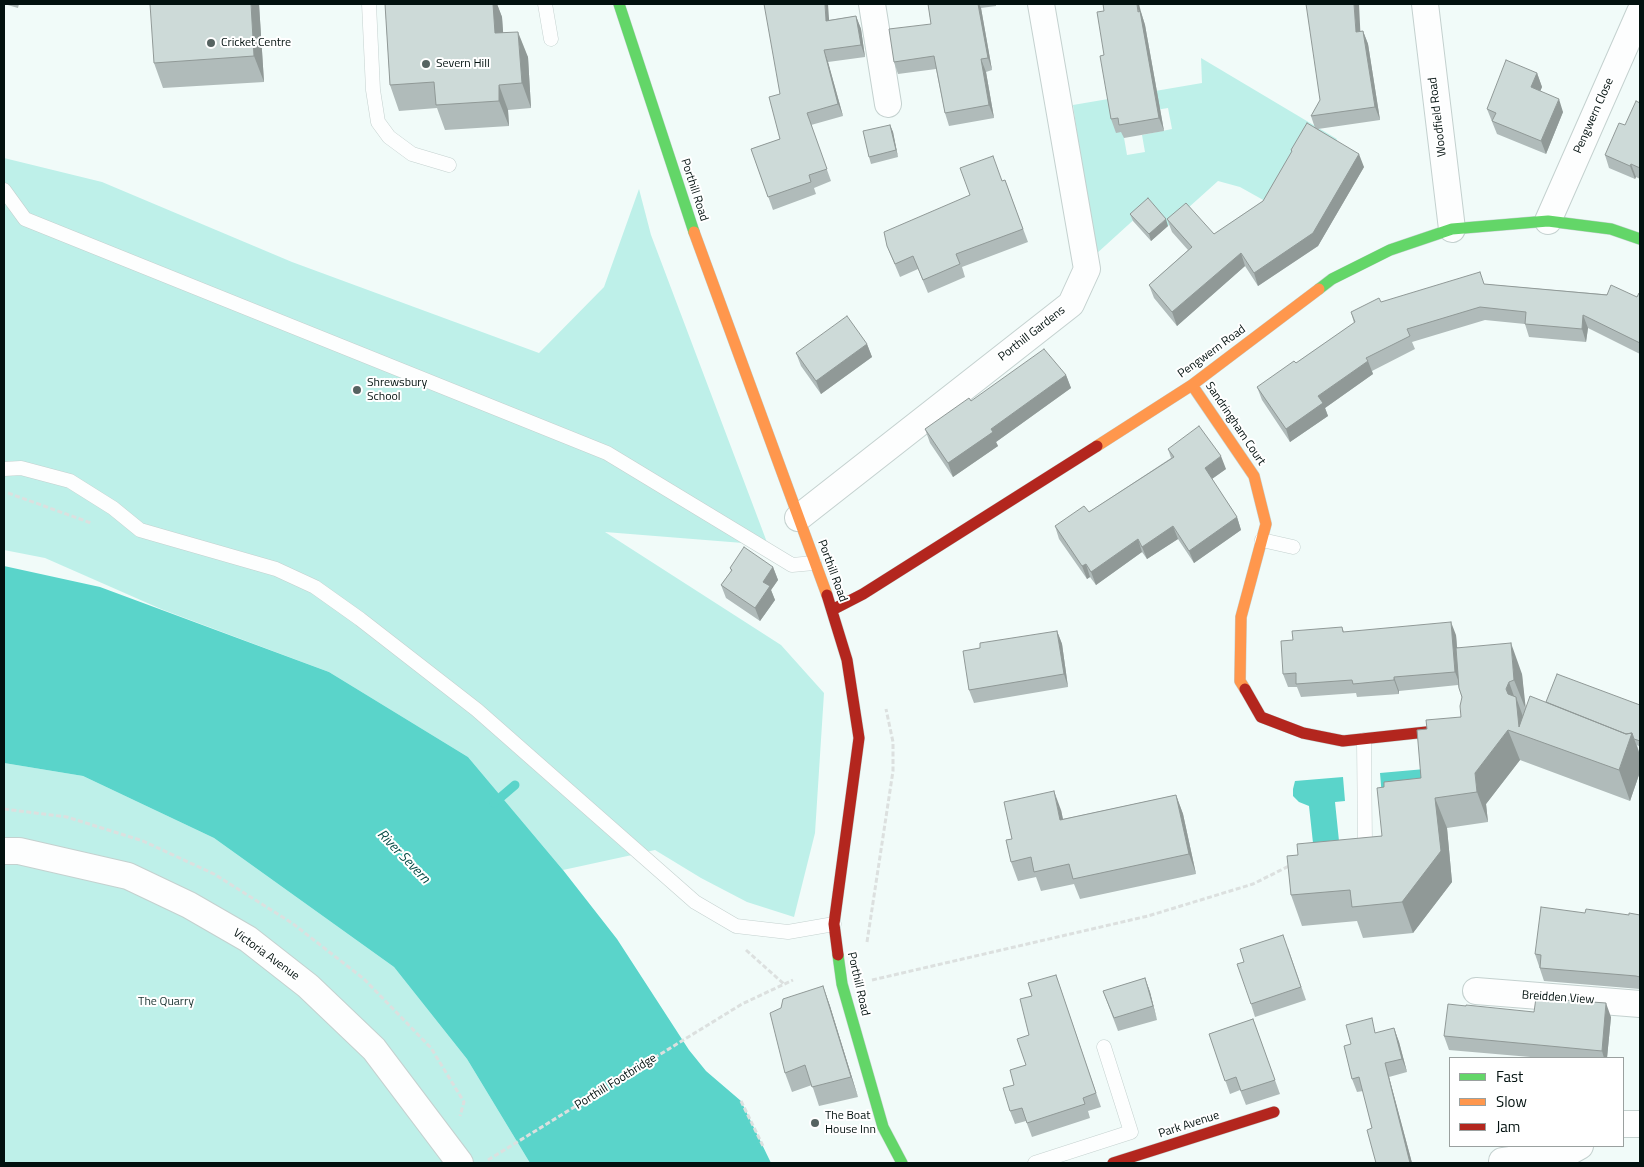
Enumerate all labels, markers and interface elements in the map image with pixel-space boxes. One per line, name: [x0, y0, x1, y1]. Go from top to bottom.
place label: Cricket Centre: [221, 36, 291, 50]
marker: Cricket Centre: [205, 37, 217, 49]
place label: Severn Hill: [436, 57, 490, 71]
marker: Severn Hill: [420, 58, 432, 70]
street label: Pengwern Close: [1571, 76, 1617, 156]
street label: Woodfield Road: [1426, 77, 1450, 157]
street label: Porthill Road: [677, 157, 711, 223]
street label: Porthill Gardens: [996, 303, 1068, 365]
street label: Pengwern Road: [1175, 323, 1249, 381]
place label: Shrewsbury School: [367, 376, 427, 404]
street label: Sandringham Court: [1202, 380, 1268, 468]
marker: Shrewsbury School: [351, 384, 363, 396]
street label: Porthill Road: [814, 538, 850, 604]
water label: River Severn: [373, 827, 433, 887]
street label: Victoria Avenue: [230, 926, 302, 984]
street label: Porthill Road: [844, 951, 872, 1017]
street label: Breidden View: [1521, 988, 1595, 1008]
park label: The Quarry: [138, 995, 194, 1009]
street label: Porthill Footbridge: [572, 1051, 660, 1113]
legend: [1449, 1057, 1624, 1147]
text: Fast: [1496, 1065, 1523, 1088]
text: Slow: [1496, 1090, 1527, 1113]
street label: Park Avenue: [1157, 1108, 1221, 1142]
place label: The Boat House Inn: [825, 1109, 876, 1137]
text: Jam: [1496, 1115, 1520, 1138]
marker: The Boat House Inn: [809, 1117, 821, 1129]

